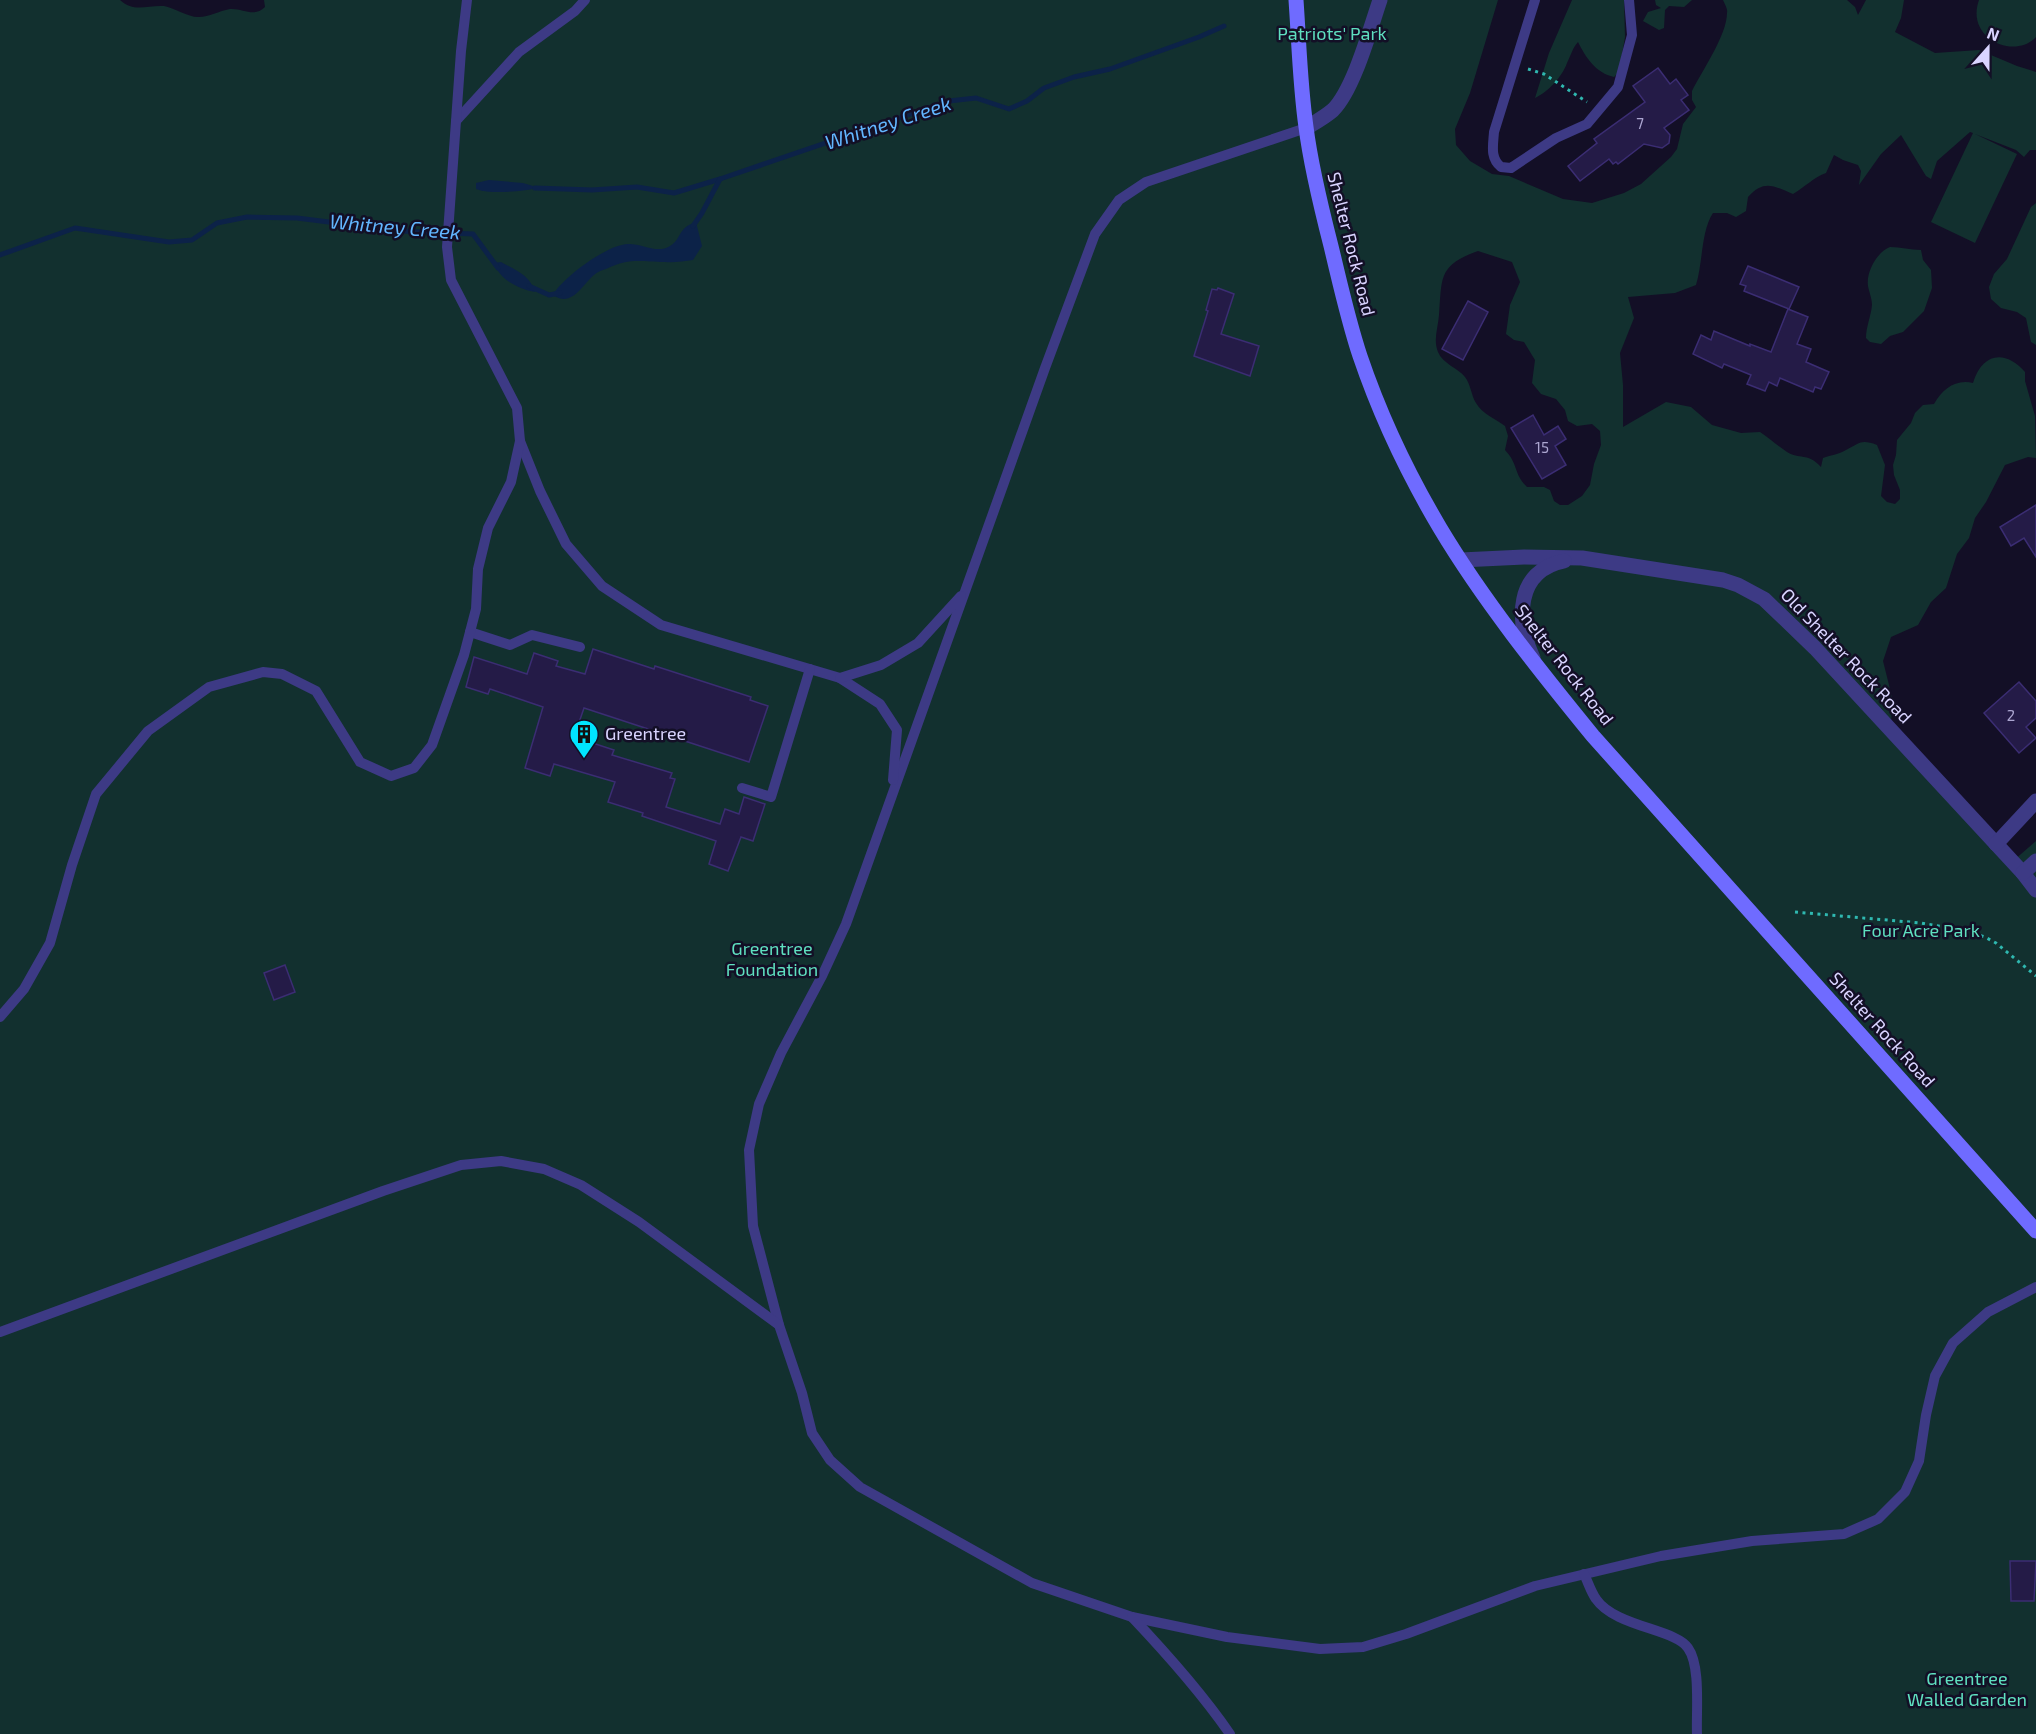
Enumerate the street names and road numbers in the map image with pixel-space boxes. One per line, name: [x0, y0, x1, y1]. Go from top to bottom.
street label: Shelter Rock Road: [1323, 170, 1380, 318]
street label: Old Shelter Rock Road: [1777, 583, 1917, 727]
street label: Shelter Rock Road: [1511, 600, 1619, 729]
street label: Shelter Rock Road: [1825, 967, 1940, 1091]

